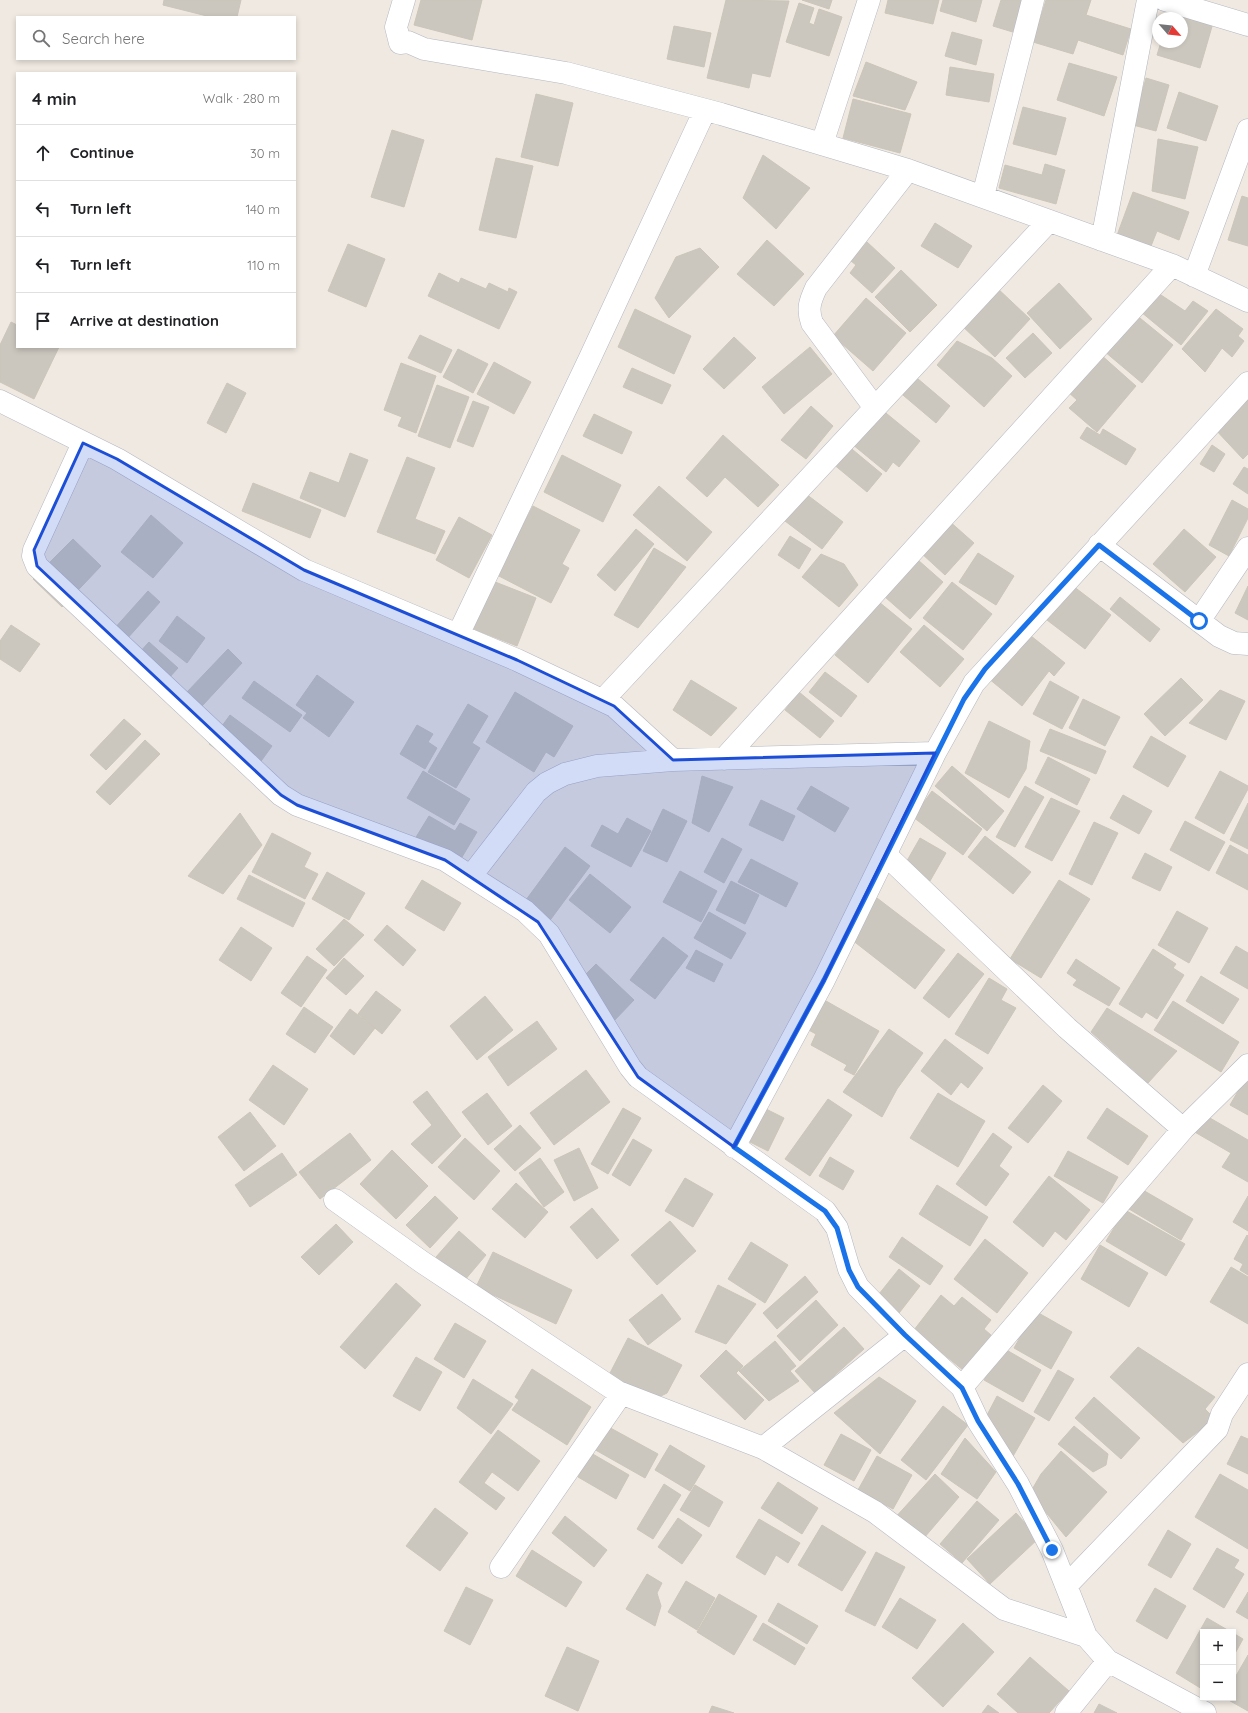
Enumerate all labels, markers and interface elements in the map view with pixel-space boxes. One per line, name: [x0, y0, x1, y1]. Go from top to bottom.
north arrow: [1152, 12, 1188, 48]
search box: [16, 16, 296, 60]
icon: search: [30, 27, 52, 49]
text: Search here: [62, 29, 145, 48]
text: 4 min: [32, 88, 77, 109]
text: Walk · 280 m: [203, 90, 280, 106]
icon: ahead: [32, 142, 54, 164]
text: Continue: [70, 143, 134, 162]
text: 30 m: [250, 145, 280, 161]
icon: left: [32, 198, 54, 220]
text: Turn left: [70, 199, 132, 218]
text: 140 m: [245, 201, 280, 217]
icon: left: [32, 254, 54, 276]
text: Turn left: [70, 255, 132, 274]
text: 110 m: [247, 257, 280, 273]
icon: arrive: [32, 310, 54, 332]
text: Arrive at destination: [70, 311, 219, 330]
route start: [1190, 612, 1208, 630]
route end: [1043, 1541, 1061, 1559]
map controls: [1200, 1629, 1236, 1701]
button: +: [1200, 1629, 1236, 1665]
button: −: [1200, 1665, 1236, 1701]

